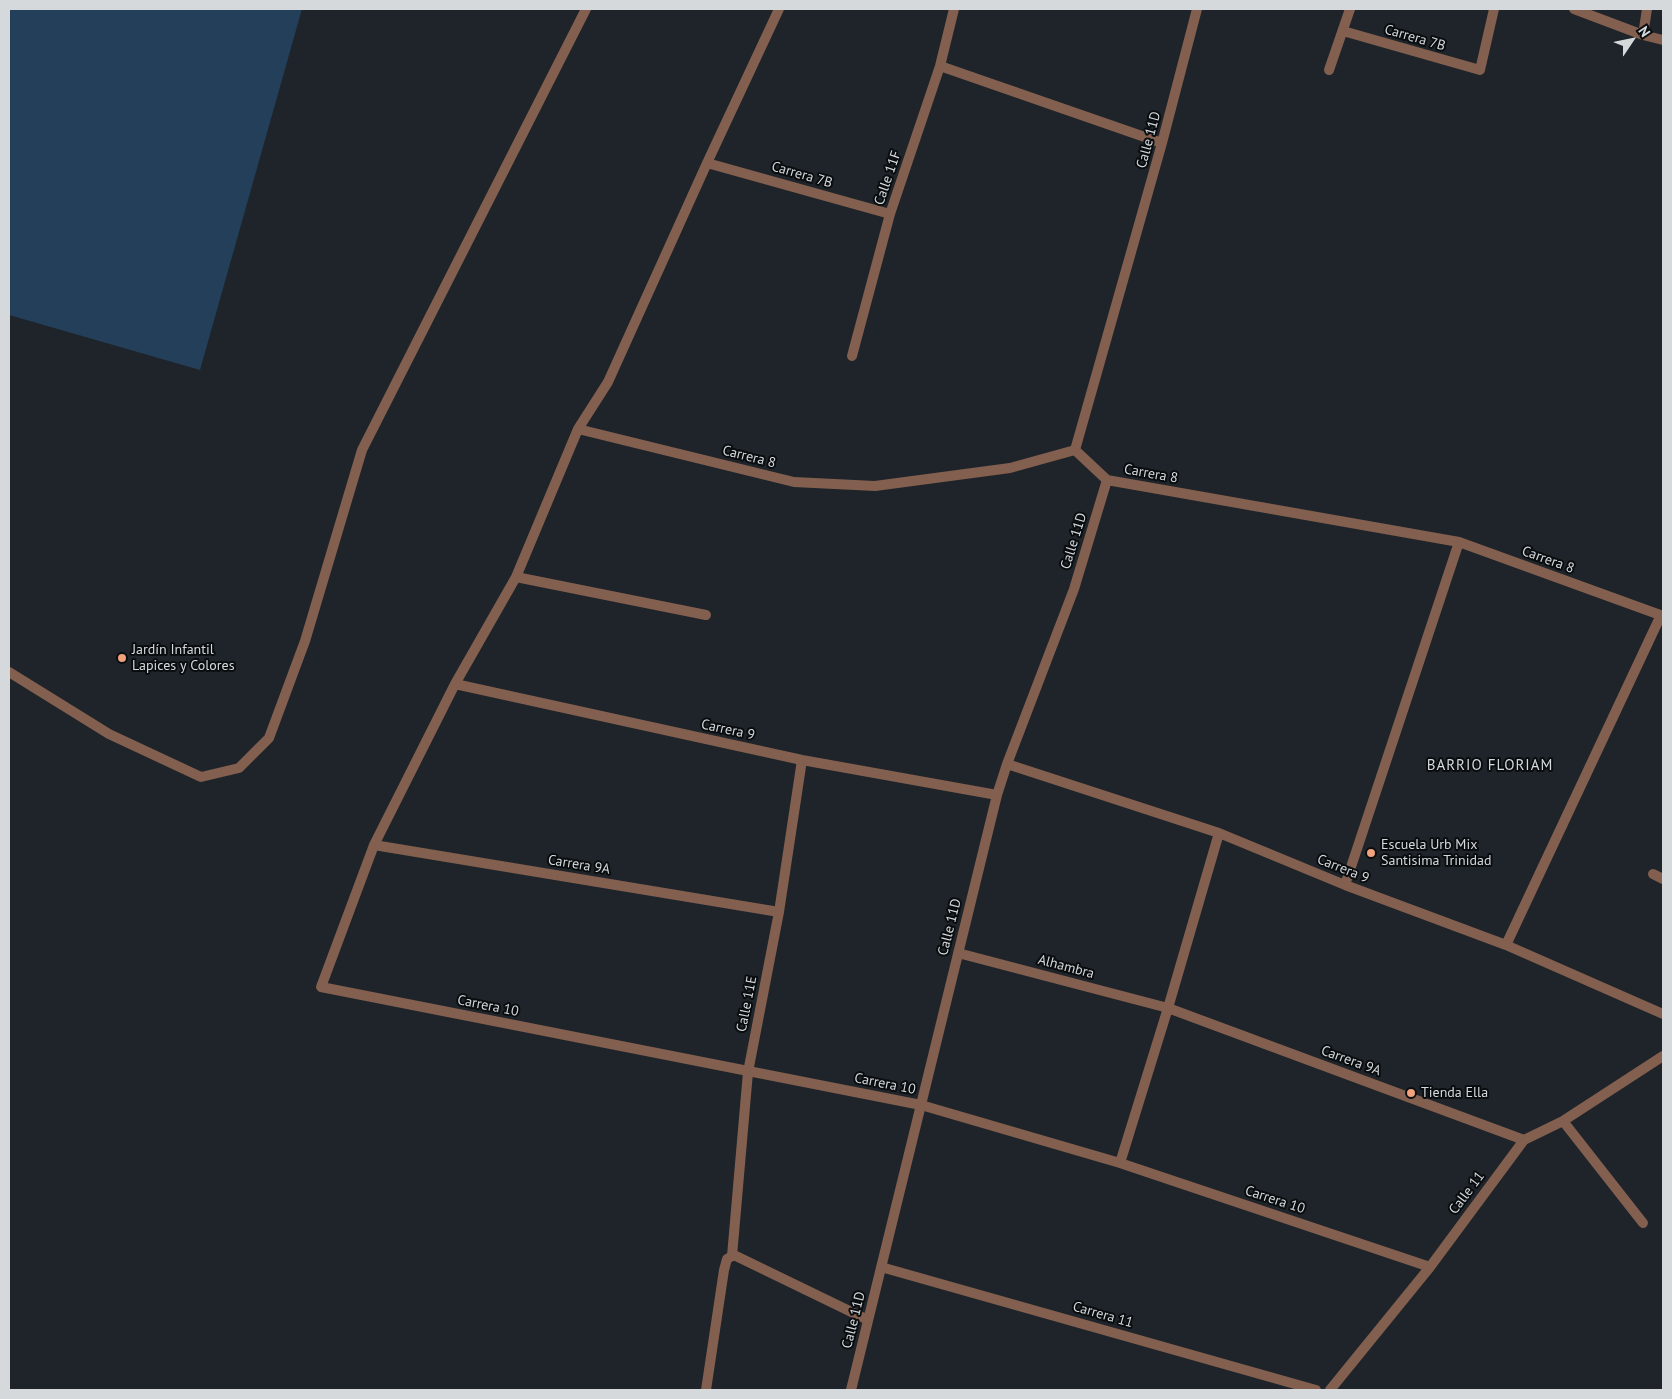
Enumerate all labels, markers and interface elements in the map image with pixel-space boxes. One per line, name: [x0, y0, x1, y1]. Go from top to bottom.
north arrow: [1607, 15, 1657, 65]
street label: Carrera 7B: [1383, 21, 1447, 55]
text: N: [1634, 23, 1654, 40]
street label: Calle 11D: [1133, 110, 1165, 170]
street label: Calle 11F: [871, 149, 905, 207]
street label: Carrera 7B: [770, 158, 834, 192]
street label: Carrera 8: [721, 442, 777, 472]
street label: Carrera 8: [1123, 461, 1179, 487]
street label: Calle 11D: [1057, 511, 1091, 571]
street label: Carrera 8: [1520, 543, 1576, 577]
place label: Jardín Infantil Lapices y Colores: [132, 642, 235, 674]
marker: Jardín Infantil Lapices y Colores: [116, 652, 128, 664]
street label: Carrera 9: [700, 716, 756, 744]
district label: BARRIO FLORIAM: [1425, 757, 1555, 775]
place label: Escuela Urb Mix Santisima Trinidad: [1381, 837, 1491, 870]
marker: Escuela Urb Mix Santisima Trinidad: [1365, 847, 1377, 859]
street label: Carrera 9: [1315, 851, 1371, 887]
street label: Carrera 9A: [547, 852, 611, 878]
street label: Calle 11D: [935, 897, 965, 957]
street label: Alhambra: [1036, 951, 1096, 983]
street label: Calle 11E: [733, 975, 761, 1033]
street label: Carrera 10: [456, 992, 520, 1020]
street label: Carrera 9A: [1319, 1042, 1383, 1080]
street label: Carrera 10: [853, 1070, 917, 1098]
place label: Tienda Ella: [1421, 1085, 1488, 1101]
marker: Tienda Ella: [1405, 1087, 1417, 1099]
street label: Calle 11: [1446, 1168, 1488, 1218]
street label: Carrera 10: [1243, 1182, 1307, 1218]
street label: Calle 11D: [839, 1290, 869, 1350]
street label: Carrera 11: [1071, 1298, 1135, 1332]

